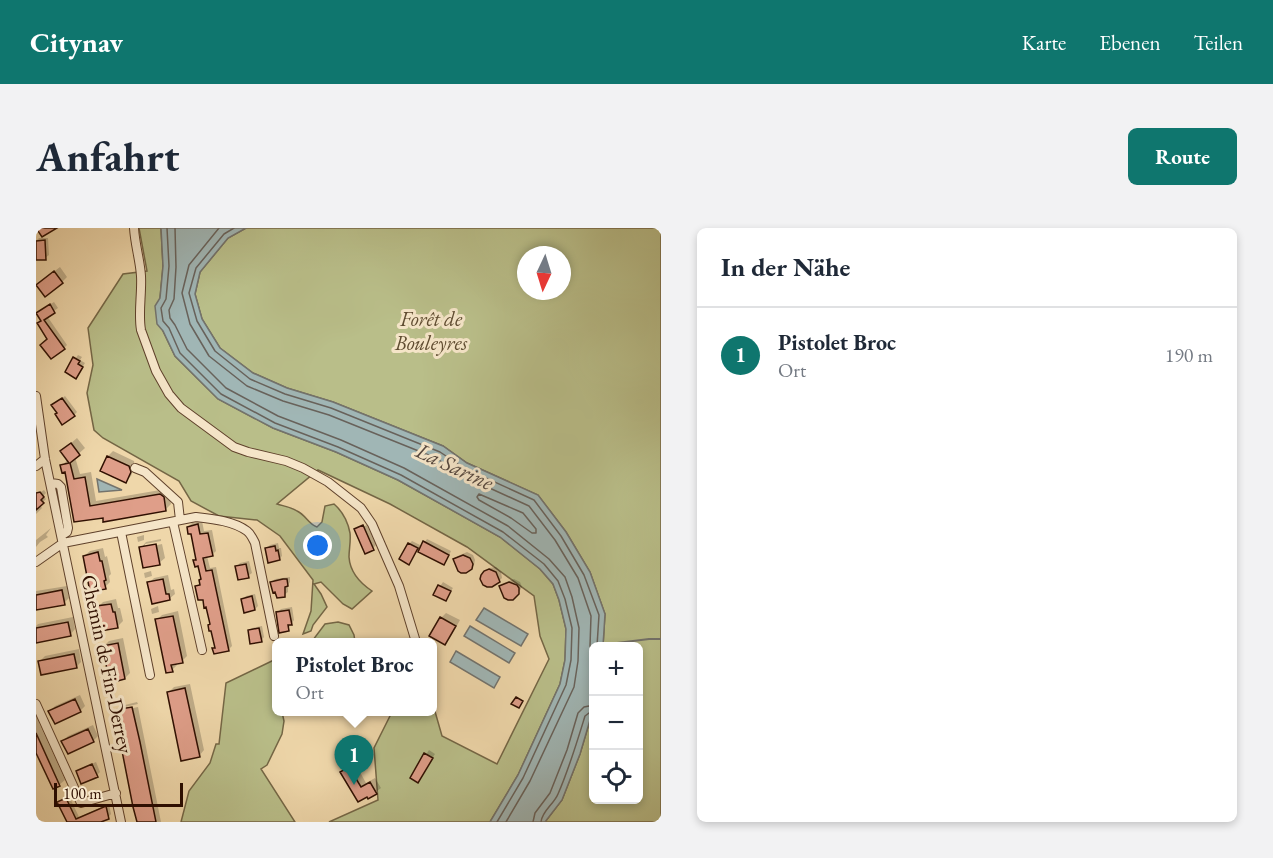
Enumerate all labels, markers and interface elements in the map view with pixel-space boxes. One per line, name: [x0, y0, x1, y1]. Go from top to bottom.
text: Citynav: [30, 24, 123, 60]
text: Karte: [1022, 29, 1066, 56]
text: Ebenen: [1099, 29, 1160, 56]
text: Teilen: [1193, 29, 1243, 56]
button: Route: [1128, 128, 1237, 185]
text: Anfahrt: [36, 129, 179, 184]
north arrow: [517, 246, 571, 300]
text: In der Nähe: [721, 250, 850, 284]
park label: Forêt de Bouleyres: [394, 305, 468, 356]
text: Pistolet Broc: [778, 328, 896, 357]
text: 1: [735, 342, 746, 368]
text: 190 m: [1165, 342, 1213, 368]
text: Ort: [778, 357, 806, 383]
water label: La Sarine: [410, 436, 499, 497]
your location: [303, 531, 332, 560]
street label: Chemin de Fin-Derrey: [75, 572, 140, 756]
popup: [272, 638, 437, 716]
map controls: [589, 642, 643, 804]
button: +: [589, 642, 643, 696]
text: Pistolet Broc: [295, 650, 414, 679]
text: Ort: [295, 679, 324, 705]
button: −: [589, 696, 643, 750]
pin: 1: [334, 736, 374, 785]
button: locate: [589, 750, 643, 804]
scale bar: [54, 780, 183, 808]
text: 100 m: [63, 783, 102, 804]

